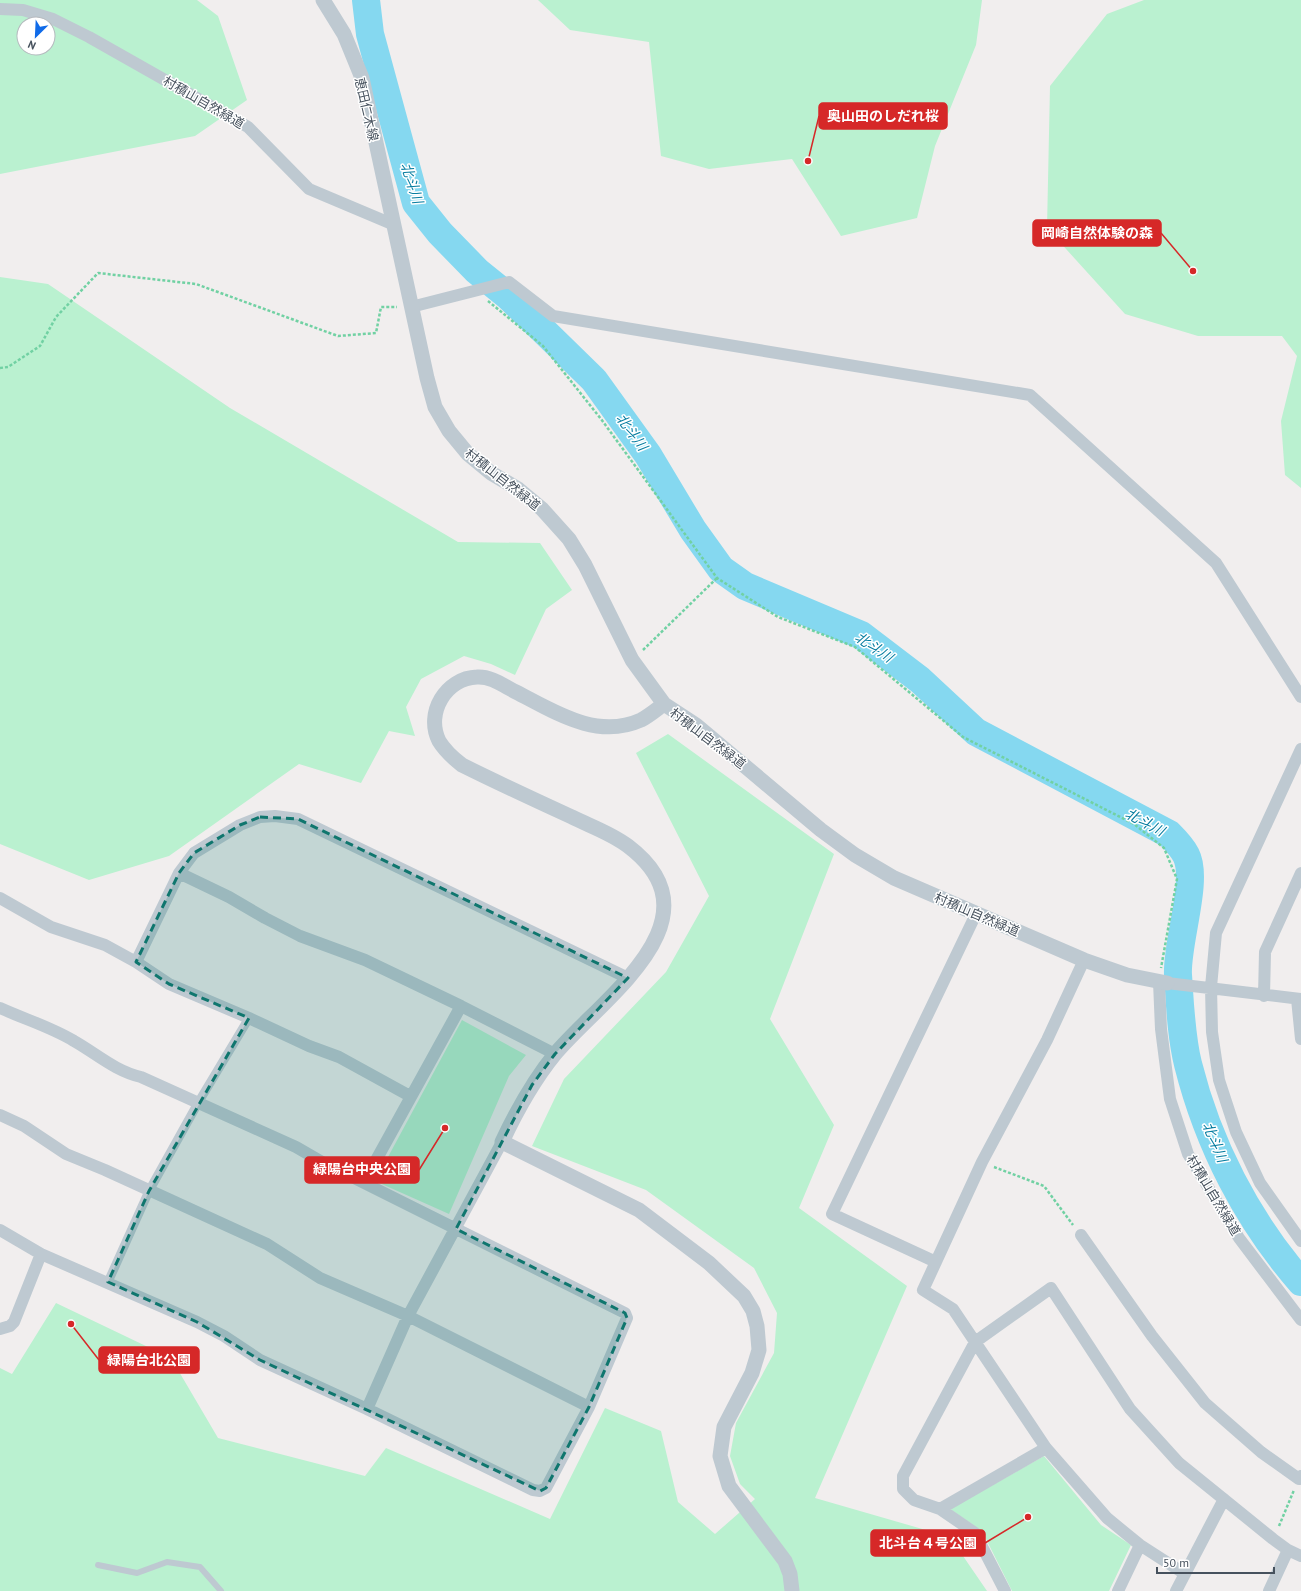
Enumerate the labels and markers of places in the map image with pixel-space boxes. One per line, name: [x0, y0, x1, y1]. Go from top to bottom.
callout: 奥山田のしだれ桜: [819, 103, 947, 129]
callout: 岡崎自然体験の森: [1033, 220, 1161, 246]
callout: 緑陽台中央公園: [305, 1157, 419, 1183]
callout: 緑陽台北公園: [99, 1347, 199, 1373]
callout: 北斗台４号公園: [871, 1530, 985, 1556]

